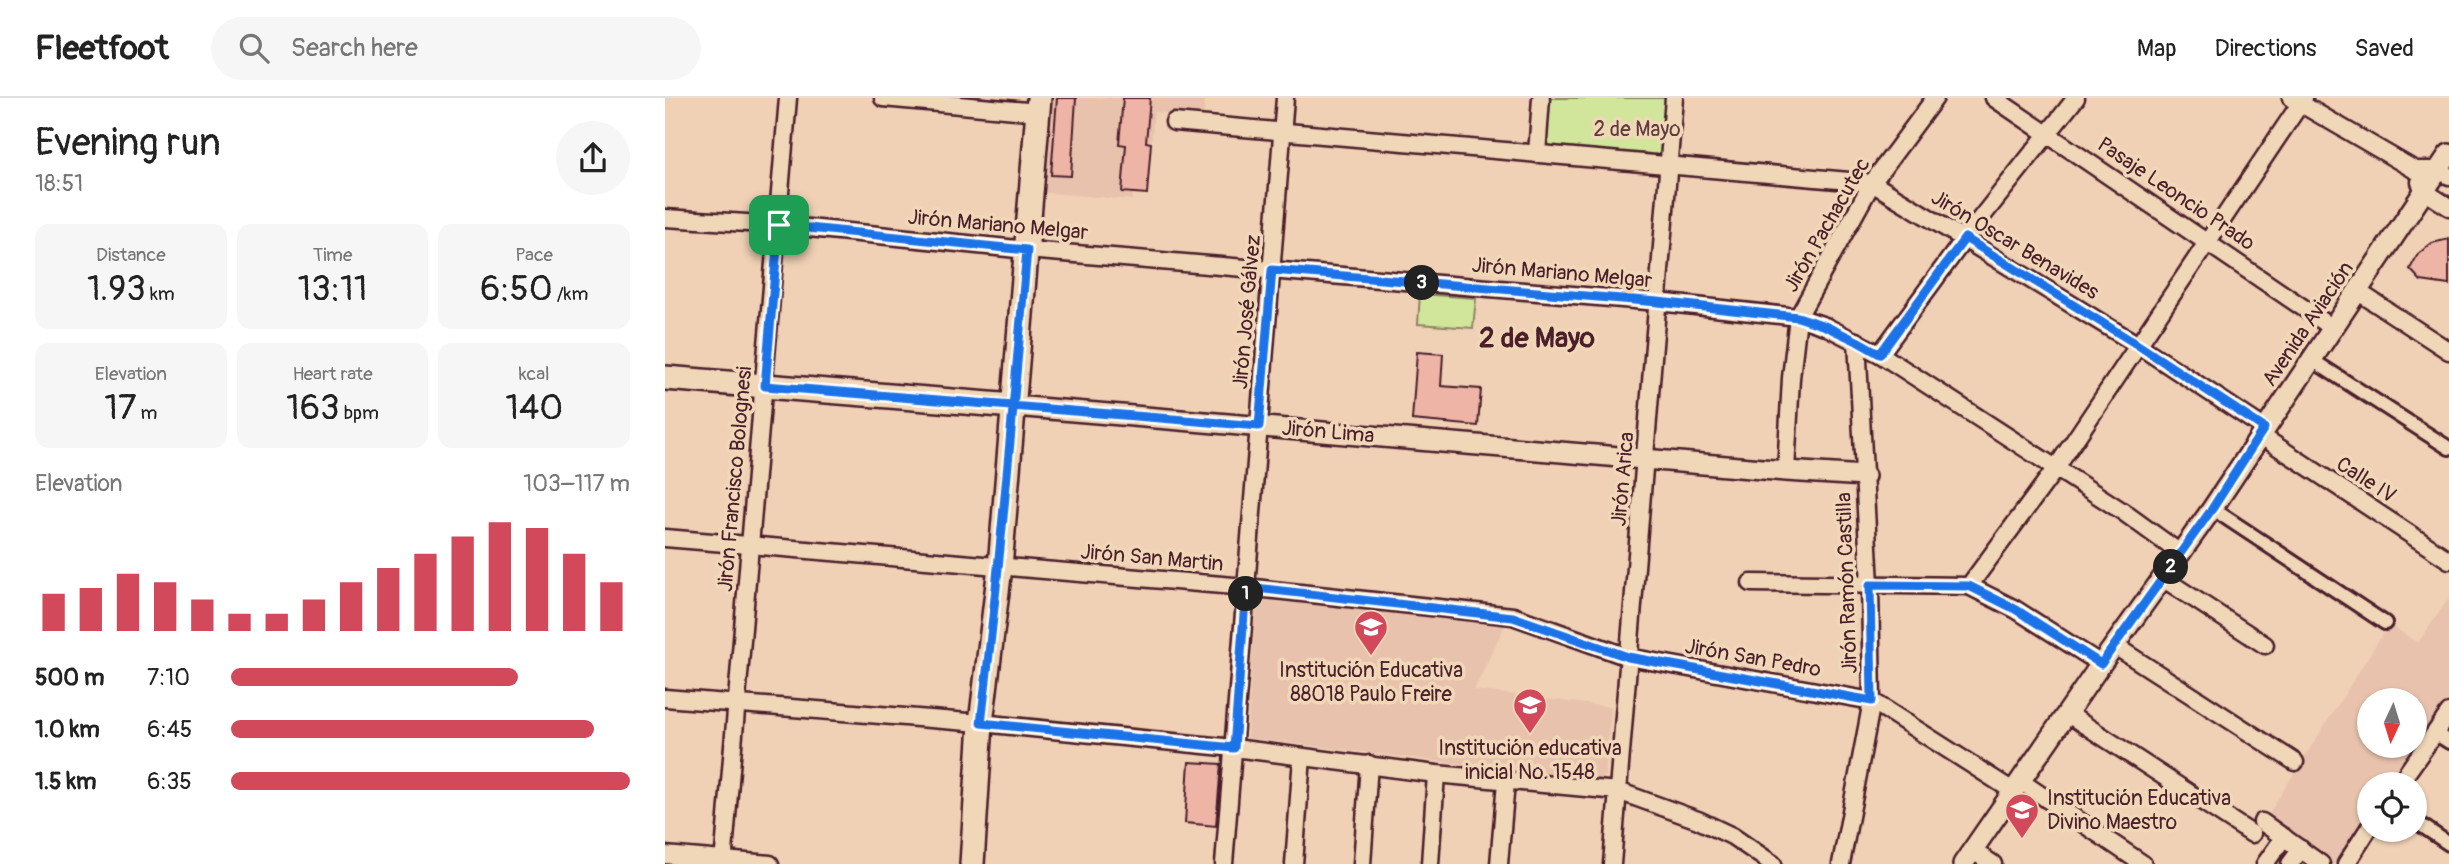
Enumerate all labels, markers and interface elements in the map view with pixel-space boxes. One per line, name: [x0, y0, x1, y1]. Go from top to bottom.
search box: [211, 17, 701, 80]
text: Fleetfoot: [35, 28, 169, 69]
icon: search: [235, 29, 273, 67]
text: Search here: [291, 32, 418, 64]
text: Map: [2137, 34, 2177, 63]
text: Directions: [2215, 34, 2316, 63]
text: Saved: [2354, 34, 2414, 63]
park label: 2 de Mayo: [1594, 116, 1680, 143]
text: Evening run: [35, 119, 221, 167]
button: share: [556, 121, 630, 195]
street label: Pasaje Leoncio Prado: [2092, 131, 2260, 257]
street label: Jirón Pachacutec: [1778, 153, 1876, 297]
text: 18:51: [35, 169, 83, 198]
street label: Jirón Oscar Benavides: [1926, 184, 2104, 306]
pin: [749, 195, 809, 255]
street label: Jirón Mariano Melgar: [907, 204, 1090, 246]
icon: arrive: [760, 206, 798, 244]
street label: Jirón José Gálvez: [1227, 233, 1267, 390]
text: Distance: [96, 243, 166, 267]
text: Time: [313, 243, 352, 267]
text: Pace: [515, 243, 553, 267]
street label: Jirón Mariano Melgar: [1471, 252, 1654, 294]
street label: Avenida Aviación: [2256, 256, 2360, 392]
pin: 3: [1405, 266, 1439, 300]
text: 1.93: [87, 267, 146, 311]
text: 13:11: [298, 267, 367, 311]
text: 6:50: [480, 267, 553, 311]
text: 3: [1416, 270, 1427, 294]
text: km: [146, 282, 175, 306]
text: /km: [553, 282, 588, 306]
district label: 2 de Mayo: [1479, 321, 1595, 356]
text: Elevation: [95, 362, 167, 386]
text: Heart rate: [292, 362, 373, 386]
text: kcal: [519, 362, 550, 386]
street label: Jirón Francisco Bolognesi: [712, 365, 758, 593]
text: 17: [104, 386, 136, 430]
text: 163: [286, 386, 340, 430]
text: 140: [505, 386, 563, 430]
text: m: [136, 401, 157, 425]
text: bpm: [340, 401, 379, 425]
street label: Jirón Lima: [1281, 415, 1375, 449]
street label: Jirón Arica: [1605, 431, 1641, 527]
street label: Calle IV: [2331, 451, 2401, 509]
text: Elevation: [35, 469, 123, 498]
text: 103–117 m: [523, 469, 630, 498]
street label: Jirón Ramón Castilla: [1830, 492, 1864, 674]
street label: Jirón San Martin: [1079, 538, 1225, 578]
pin: 2: [2153, 550, 2189, 584]
text: 2: [2165, 554, 2176, 578]
pin: 1: [1229, 576, 1263, 612]
text: 1: [1242, 581, 1249, 605]
school or university icon: Institución Educativa 88018 Paulo Freire: [1352, 608, 1390, 657]
street label: Jirón San Pedro: [1683, 633, 1823, 683]
place label: Institución Educativa 88018 Paulo Freire: [1279, 657, 1463, 708]
text: 500 m: [35, 663, 104, 692]
text: 7:10: [147, 663, 190, 692]
school or university icon: Institución educativa inicial No. 1548: [1511, 686, 1549, 735]
north arrow: [2357, 688, 2427, 758]
map controls: [2357, 688, 2427, 842]
text: 1.0 km: [35, 715, 100, 744]
text: 6:45: [147, 715, 192, 744]
place label: Institución educativa inicial No. 1548: [1438, 735, 1622, 786]
text: 1.5 km: [35, 767, 97, 796]
text: 6:35: [147, 767, 192, 796]
button: locate: [2357, 772, 2427, 842]
place label: Institución Educativa Divino Maestro: [2047, 785, 2231, 836]
school or university icon: Institución Educativa Divino Maestro: [2003, 791, 2041, 840]

